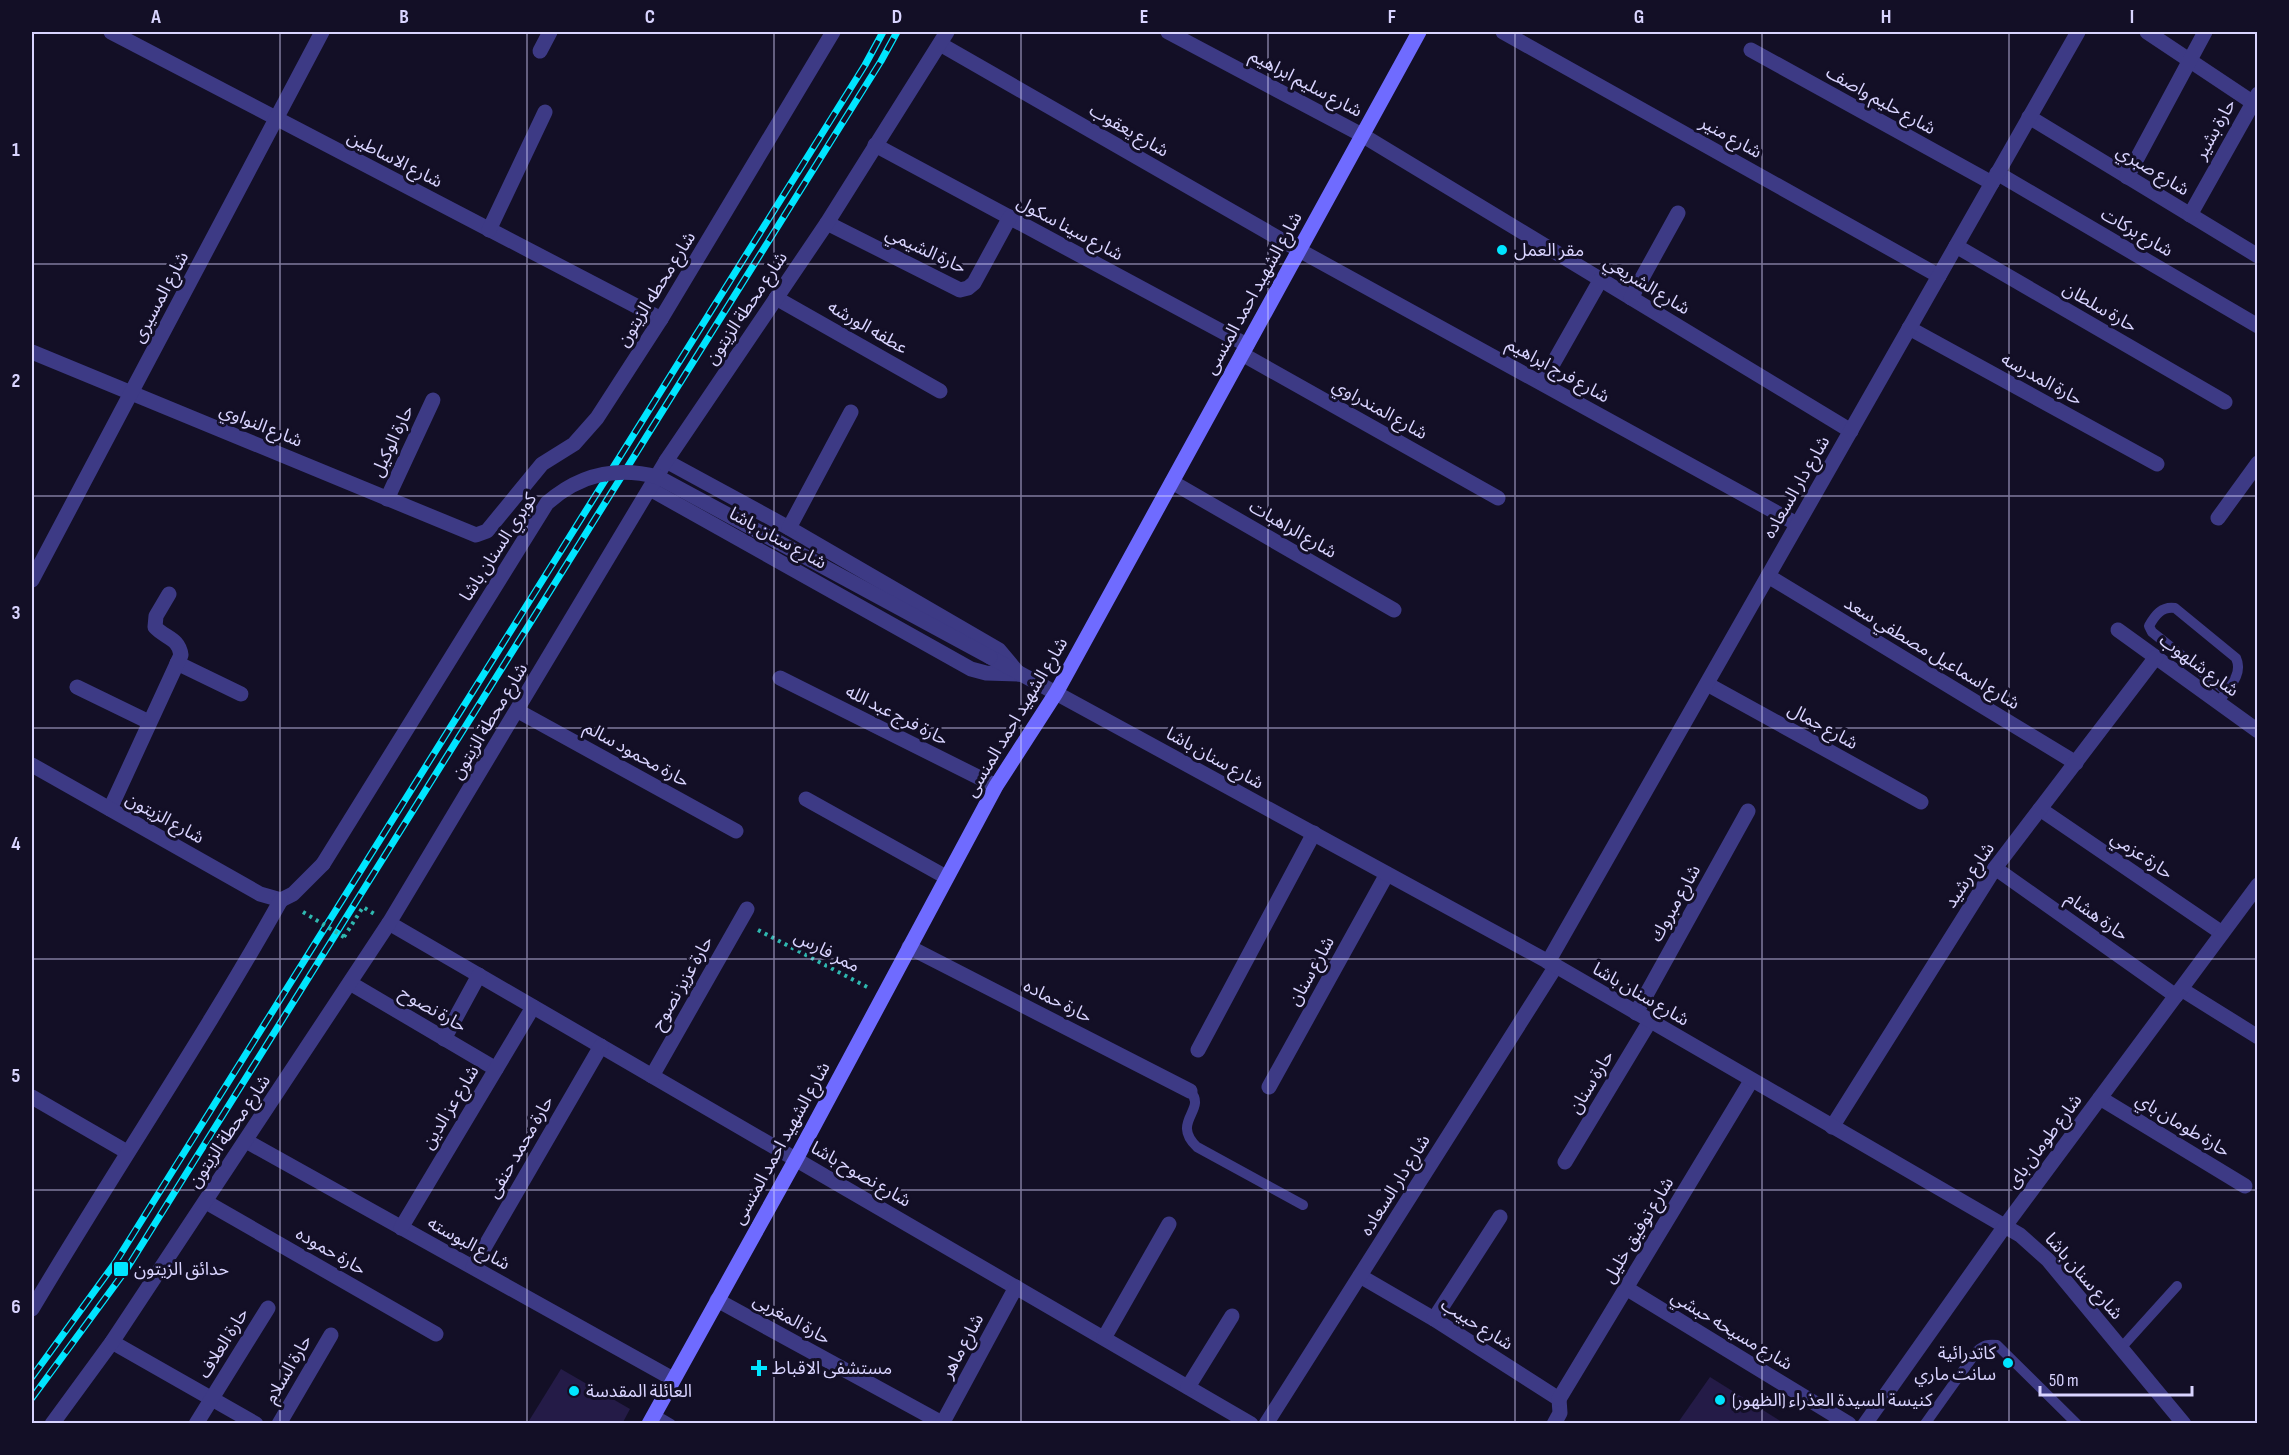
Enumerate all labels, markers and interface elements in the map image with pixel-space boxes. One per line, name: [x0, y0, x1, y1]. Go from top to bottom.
text: A: [150, 5, 161, 29]
text: B: [399, 5, 409, 29]
text: C: [645, 5, 655, 29]
text: D: [892, 5, 902, 29]
text: E: [1140, 5, 1148, 29]
text: F: [1388, 5, 1396, 29]
text: G: [1634, 5, 1644, 29]
text: H: [1881, 5, 1891, 29]
text: I: [2130, 5, 2134, 29]
street label: شارع سليم ابراهيم: [1245, 45, 1366, 125]
street label: شارع حليم واصف: [1821, 62, 1939, 142]
street label: حارة بشير: [2190, 95, 2241, 164]
street label: شارع يعقوب: [1084, 99, 1172, 164]
street label: شارع منير: [1694, 111, 1765, 166]
street label: شارع الاساطين: [342, 126, 446, 195]
text: 1: [12, 138, 20, 162]
street label: شارع صبري: [2111, 141, 2193, 203]
street label: شارع سينا سكول: [1012, 192, 1126, 268]
street label: شارع بركات: [2095, 203, 2177, 264]
street label: شارع الشهيد احمد المنسى: [1200, 208, 1309, 380]
street label: حارة الشيمي: [881, 223, 969, 280]
street label: شارع محطه الزيتون: [613, 228, 703, 352]
place label: مقر العمل: [1514, 240, 1584, 261]
marker: مقر العمل: [1495, 243, 1509, 257]
street label: شارع المسيرى: [128, 248, 196, 348]
street label: شارع محطة الزيتون: [701, 248, 794, 370]
street label: شارع الشريعي: [1598, 251, 1694, 322]
street label: حارة سلطان: [2059, 278, 2140, 337]
street label: عطفه الورشه: [824, 296, 911, 359]
street label: شارع فرج ابراهيم: [1501, 333, 1613, 410]
street label: حارة المدرسه: [1997, 348, 2086, 410]
text: 2: [12, 369, 20, 393]
street label: شارع المندراوي: [1327, 375, 1431, 447]
street label: شارع النواوي: [215, 399, 305, 454]
street label: حارة الوكيل: [367, 402, 418, 480]
street label: شارع دار السعاده: [1759, 432, 1837, 544]
street label: كوبري السنان باشا: [456, 489, 543, 606]
street label: شارع الراهبات: [1244, 496, 1340, 565]
street label: شارع سنان باشا: [724, 503, 830, 576]
street label: شارع اسماعيل مصطفي سعد: [1839, 593, 2023, 717]
text: 3: [12, 601, 21, 625]
street label: شارع شلهوب: [2153, 630, 2242, 704]
street label: شارع الشهيد احمد المنسى: [960, 634, 1075, 802]
street label: شارع محطة الزيتون: [447, 659, 535, 785]
street label: حارة فرج عبد الله: [841, 681, 952, 752]
street label: شارع جمال: [1783, 699, 1861, 757]
street label: حارة محمود سالم: [579, 717, 693, 794]
street label: شارع سنان باشا: [1161, 723, 1267, 796]
street label: شارع الزيتون: [120, 788, 208, 851]
street label: حارة عزمي: [2106, 827, 2177, 886]
text: 4: [11, 832, 21, 856]
street label: شارع رشيد: [1940, 839, 2001, 914]
street label: شارع مبروك: [1646, 861, 1708, 947]
street label: حارة هشام: [2060, 887, 2132, 948]
street label: ممر فارس: [790, 926, 863, 977]
street label: حارة عزيز نصوح: [647, 933, 719, 1035]
street label: شارع سنان: [1284, 933, 1342, 1011]
street label: شارع سنان باشا: [1587, 958, 1693, 1033]
street label: حارة حماده: [1020, 975, 1096, 1028]
street label: حارة نصوح: [395, 982, 470, 1039]
street label: حارة سنان: [1564, 1047, 1618, 1118]
street label: شارع الشهيد احمد المنسى: [728, 1058, 837, 1230]
street label: شارع عز الدين: [417, 1062, 486, 1155]
text: 5: [12, 1064, 21, 1088]
street label: شارع محطة الزيتون: [184, 1071, 277, 1193]
street label: حارة طومان باي: [2131, 1089, 2234, 1164]
street label: شارع طومان باى: [2002, 1090, 2089, 1194]
street label: حارة محمد حنفى: [483, 1092, 558, 1202]
street label: شارع دار السعاده: [1356, 1131, 1437, 1241]
street label: شارع نصوح باشا: [805, 1137, 915, 1214]
street label: شارع توفيق خليل: [1599, 1173, 1681, 1289]
street label: شارع البوسته: [422, 1212, 514, 1277]
street label: حارة حموده: [292, 1223, 369, 1280]
street label: شارع سنان باشا: [2038, 1229, 2127, 1326]
place label: حدائق الزيتون: [134, 1259, 229, 1280]
marker: حدائق الزيتون: [112, 1260, 130, 1278]
street label: شارع مسيحه حبشي: [1666, 1286, 1796, 1377]
street label: حارة المغربى: [749, 1290, 834, 1349]
street label: شارع حبيب: [1435, 1294, 1517, 1357]
text: 6: [11, 1295, 21, 1319]
street label: حارة العلاف: [194, 1304, 253, 1382]
street label: شارع ماهر: [936, 1310, 991, 1384]
street label: حارة السلام: [260, 1331, 319, 1409]
place label: كاتدرائية سانت ماري: [1914, 1343, 1997, 1387]
marker: كاتدرائية سانت ماري: [2001, 1356, 2015, 1370]
place label: مستشفى الاقباط: [772, 1358, 892, 1379]
marker: مستشفى الاقباط: [750, 1359, 768, 1377]
scale bar: [2040, 1359, 2192, 1397]
text: 50 m: [2049, 1370, 2079, 1391]
place label: العائلة المقدسة: [586, 1381, 692, 1402]
marker: العائلة المقدسة: [567, 1384, 581, 1398]
place label: كنيسة السيدة العذراء (الظهور): [1732, 1390, 1933, 1411]
marker: كنيسة السيدة العذراء (الظهور): [1713, 1393, 1727, 1407]

